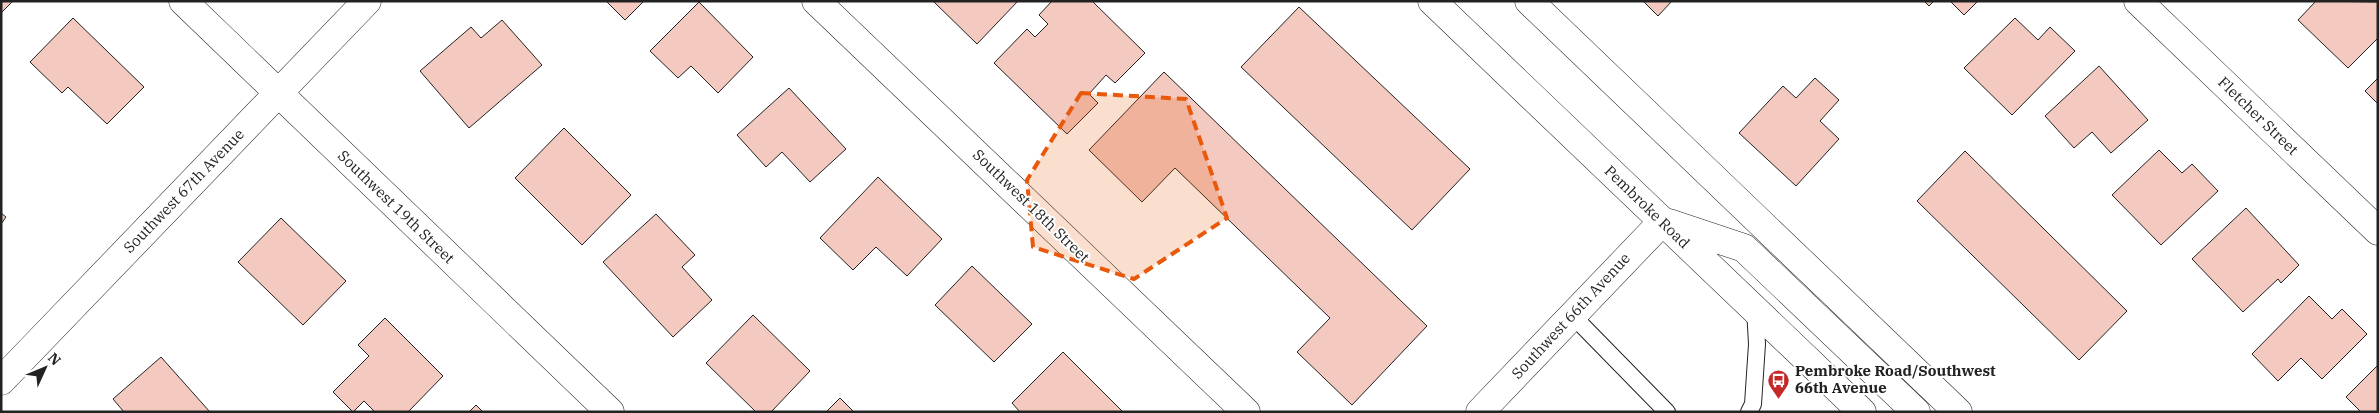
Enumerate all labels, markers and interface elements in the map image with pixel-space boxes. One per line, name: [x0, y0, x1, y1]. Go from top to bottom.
street label: Fletcher Street: [2214, 72, 2303, 159]
street label: Southwest 67th Avenue: [119, 125, 248, 257]
street label: Southwest 18th Street: [969, 145, 1094, 266]
street label: Southwest 19th Street: [334, 146, 459, 267]
street label: Pembroke Road: [1601, 161, 1694, 252]
street label: Southwest 66th Avenue: [1507, 249, 1634, 383]
north arrow: [20, 343, 70, 393]
text: N: [44, 349, 65, 369]
place label: Pembroke Road/Southwest 66th Avenue: [1795, 361, 1996, 397]
bus stop icon: Pembroke Road/Southwest 66th Avenue: [1767, 368, 1791, 399]

